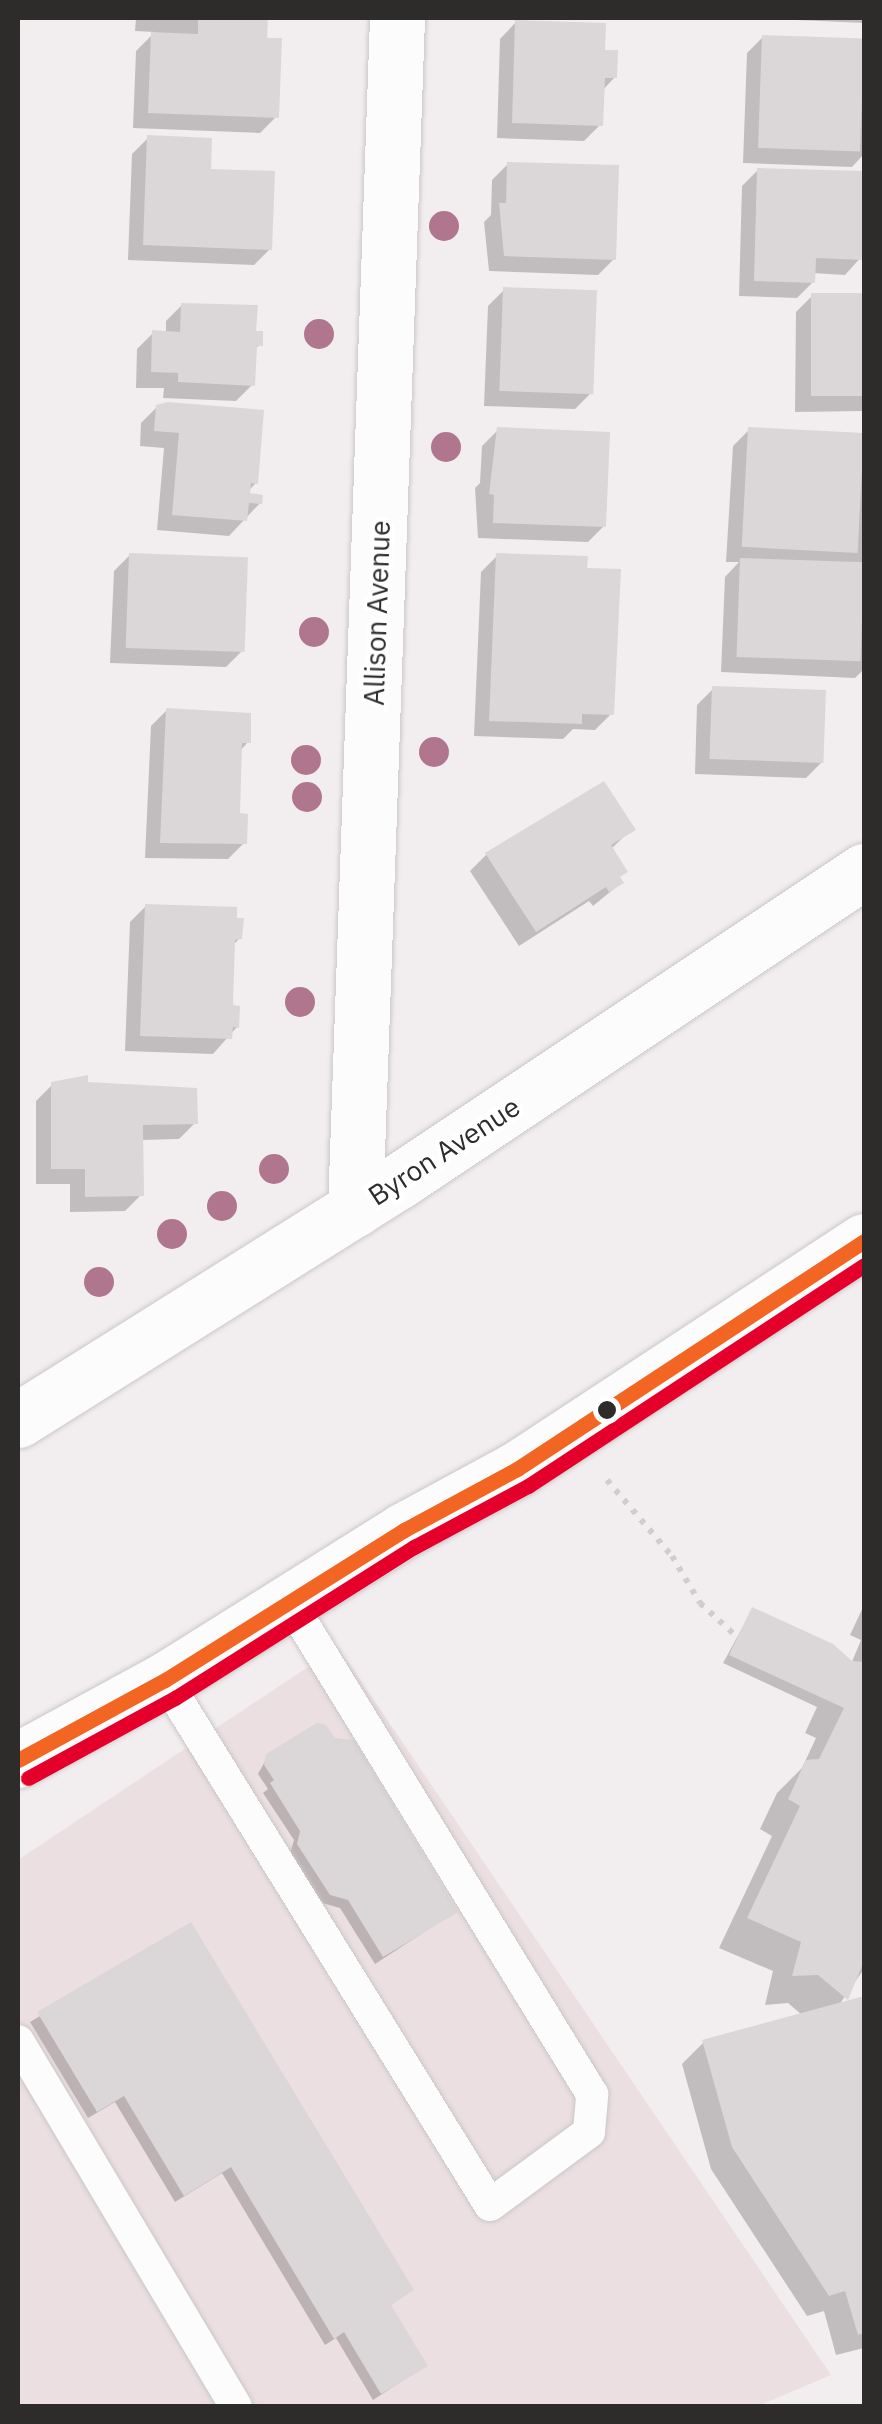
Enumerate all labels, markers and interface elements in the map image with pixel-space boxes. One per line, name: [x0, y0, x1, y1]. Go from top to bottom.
street label: Allison Avenue: [357, 520, 397, 706]
street label: Byron Avenue: [362, 1090, 526, 1212]
unlabelled marker: [597, 1400, 617, 1420]

